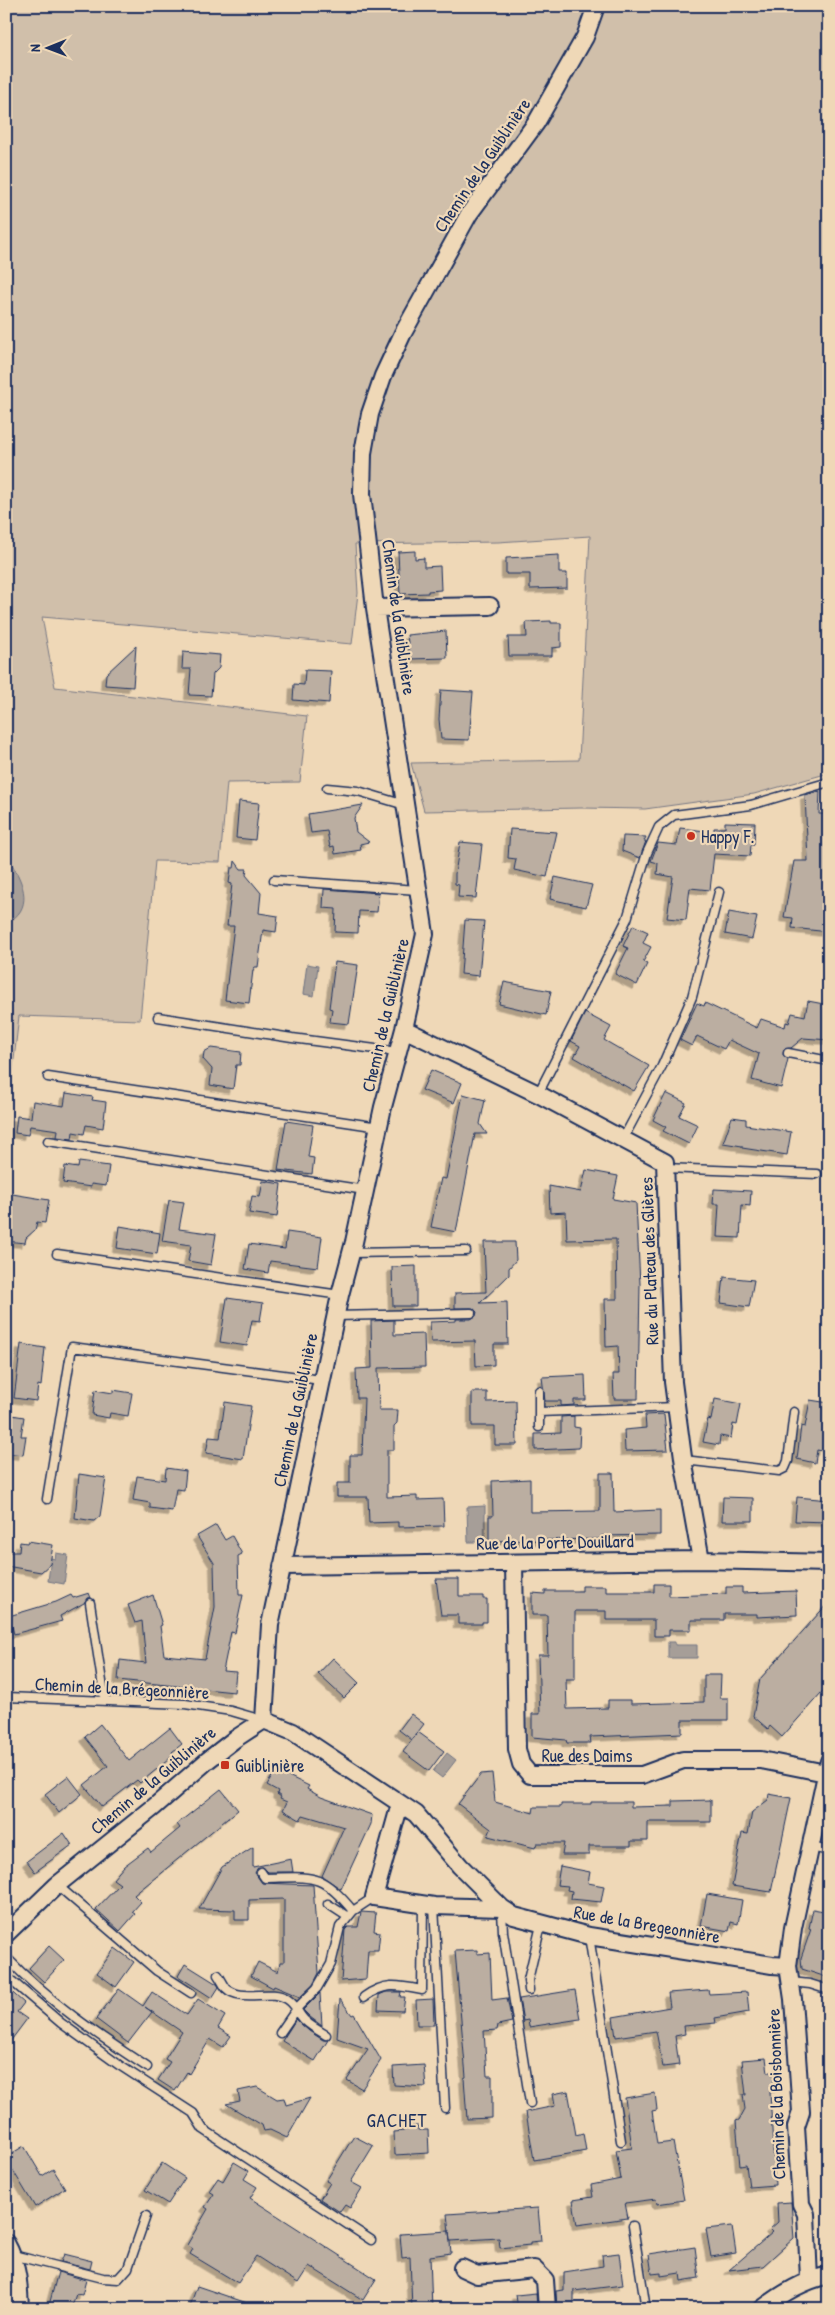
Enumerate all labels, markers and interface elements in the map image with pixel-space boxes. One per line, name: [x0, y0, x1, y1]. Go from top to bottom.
north arrow: [22, 22, 72, 72]
text: N: [25, 44, 44, 52]
street label: Chemin de la Guiblinière: [428, 93, 536, 237]
street label: Chemin de la Guiblinière: [376, 538, 422, 696]
place label: Happy F.: [701, 824, 754, 849]
marker: Happy F.: [685, 830, 697, 842]
street label: Chemin de la Guiblinière: [355, 936, 415, 1094]
street label: Rue du Plateau des Glières: [634, 1176, 664, 1345]
street label: Chemin de la Guiblinière: [266, 1331, 324, 1489]
street label: Rue de la Porte Douillard: [476, 1528, 634, 1556]
street label: Chemin de la Brégeonnière: [34, 1671, 210, 1705]
street label: Chemin de la Guiblinière: [85, 1720, 221, 1840]
street label: Rue des Daims: [542, 1743, 632, 1768]
place label: Guiblinière: [235, 1753, 305, 1778]
marker: Guiblinière: [219, 1759, 231, 1771]
street label: Rue de la Bregeonnière: [572, 1899, 722, 1949]
street label: Chemin de la Boisbonnière: [761, 2008, 791, 2180]
district label: GACHET: [367, 2107, 428, 2133]

